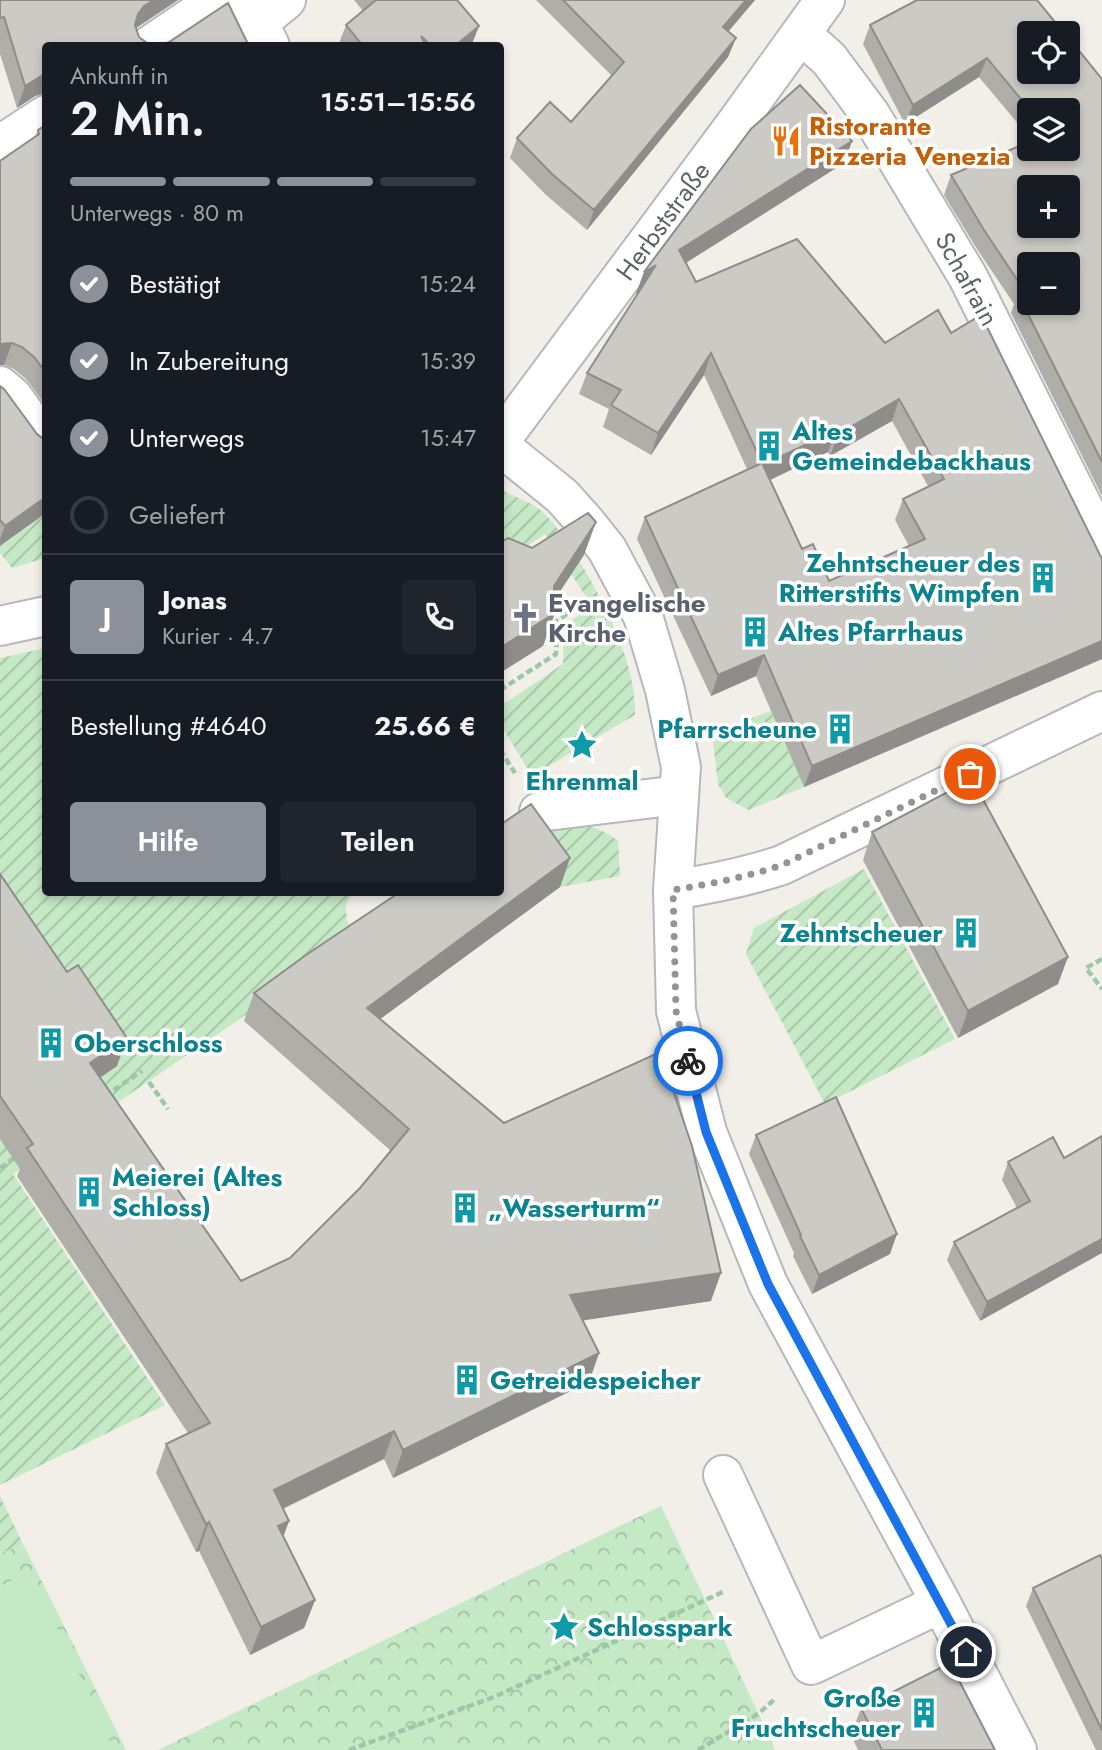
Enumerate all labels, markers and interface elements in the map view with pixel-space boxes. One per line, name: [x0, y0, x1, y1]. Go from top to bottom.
map controls: [1017, 21, 1080, 315]
button: locate: [1017, 21, 1080, 84]
text: Ankunft in: [70, 59, 168, 93]
text: 15:51–15:56: [320, 83, 476, 121]
text: 2 Min.: [70, 86, 205, 152]
button: layers: [1017, 98, 1080, 161]
place label: Ristorante Pizzeria Venezia: [809, 107, 1011, 175]
restaurant icon: Ristorante Pizzeria Venezia: [769, 124, 803, 158]
street label: Herbststraße: [607, 154, 719, 288]
button: +: [1017, 175, 1080, 238]
text: Unterwegs · 80 m: [70, 196, 244, 230]
street label: Schafrain: [926, 225, 1008, 333]
button: −: [1017, 252, 1080, 315]
icon: check: [70, 265, 108, 303]
text: Bestätigt: [129, 265, 220, 303]
text: 15:24: [419, 267, 476, 301]
icon: check: [70, 342, 108, 380]
text: In Zubereitung: [129, 342, 289, 380]
text: 15:39: [420, 344, 476, 378]
place label: Altes Gemeindebackhaus: [791, 412, 1031, 480]
icon: check: [70, 419, 108, 457]
text: Unterwegs: [129, 419, 244, 457]
text: 15:47: [420, 421, 476, 455]
building icon: Altes Gemeindebackhaus: [752, 429, 786, 463]
text: Geliefert: [129, 496, 225, 534]
place label: Zehntscheuer des Ritterstifts Wimpfen: [779, 544, 1020, 612]
building icon: Zehntscheuer des Ritterstifts Wimpfen: [1026, 561, 1060, 595]
button: phone: [402, 580, 476, 654]
text: Jonas: [162, 581, 227, 619]
place label: Evangelische Kirche: [548, 584, 706, 652]
text: J: [103, 598, 111, 636]
church icon: Evangelische Kirche: [508, 601, 542, 635]
place label: Altes Pfarrhaus: [777, 613, 963, 651]
building icon: Altes Pfarrhaus: [738, 615, 772, 649]
text: Kurier · 4.7: [162, 619, 273, 653]
text: Bestellung #4640: [70, 707, 267, 745]
text: 25.66 €: [374, 707, 476, 745]
place label: Pfarrscheune: [657, 710, 817, 748]
building icon: Pfarrscheune: [823, 712, 857, 746]
place icon: Ehrenmal: [565, 728, 599, 762]
pin: [940, 744, 1000, 804]
icon: bag: [951, 755, 989, 793]
place label: Ehrenmal: [526, 762, 638, 800]
button: Hilfe: [70, 802, 266, 882]
button: Teilen: [280, 802, 476, 882]
place label: Zehntscheuer: [780, 914, 943, 952]
building icon: Zehntscheuer: [949, 916, 983, 950]
place label: Oberschloss: [74, 1024, 223, 1062]
building icon: Oberschloss: [34, 1026, 68, 1060]
courier: [653, 1026, 723, 1096]
icon: bike: [669, 1042, 707, 1080]
place label: Meierei (Altes Schloss): [112, 1158, 282, 1226]
building icon: Meierei (Altes Schloss): [72, 1175, 106, 1209]
place label: „Wasserturm“: [488, 1189, 660, 1227]
building icon: „Wasserturm“: [448, 1191, 482, 1225]
place label: Getreidespeicher: [490, 1361, 701, 1399]
building icon: Getreidespeicher: [450, 1363, 484, 1397]
place label: Schlosspark: [587, 1608, 733, 1646]
place icon: Schlosspark: [547, 1610, 581, 1644]
pin: [936, 1622, 996, 1682]
icon: home: [947, 1633, 985, 1671]
place label: Große Fruchtscheuer: [731, 1679, 901, 1747]
building icon: Große Fruchtscheuer: [907, 1696, 941, 1730]

